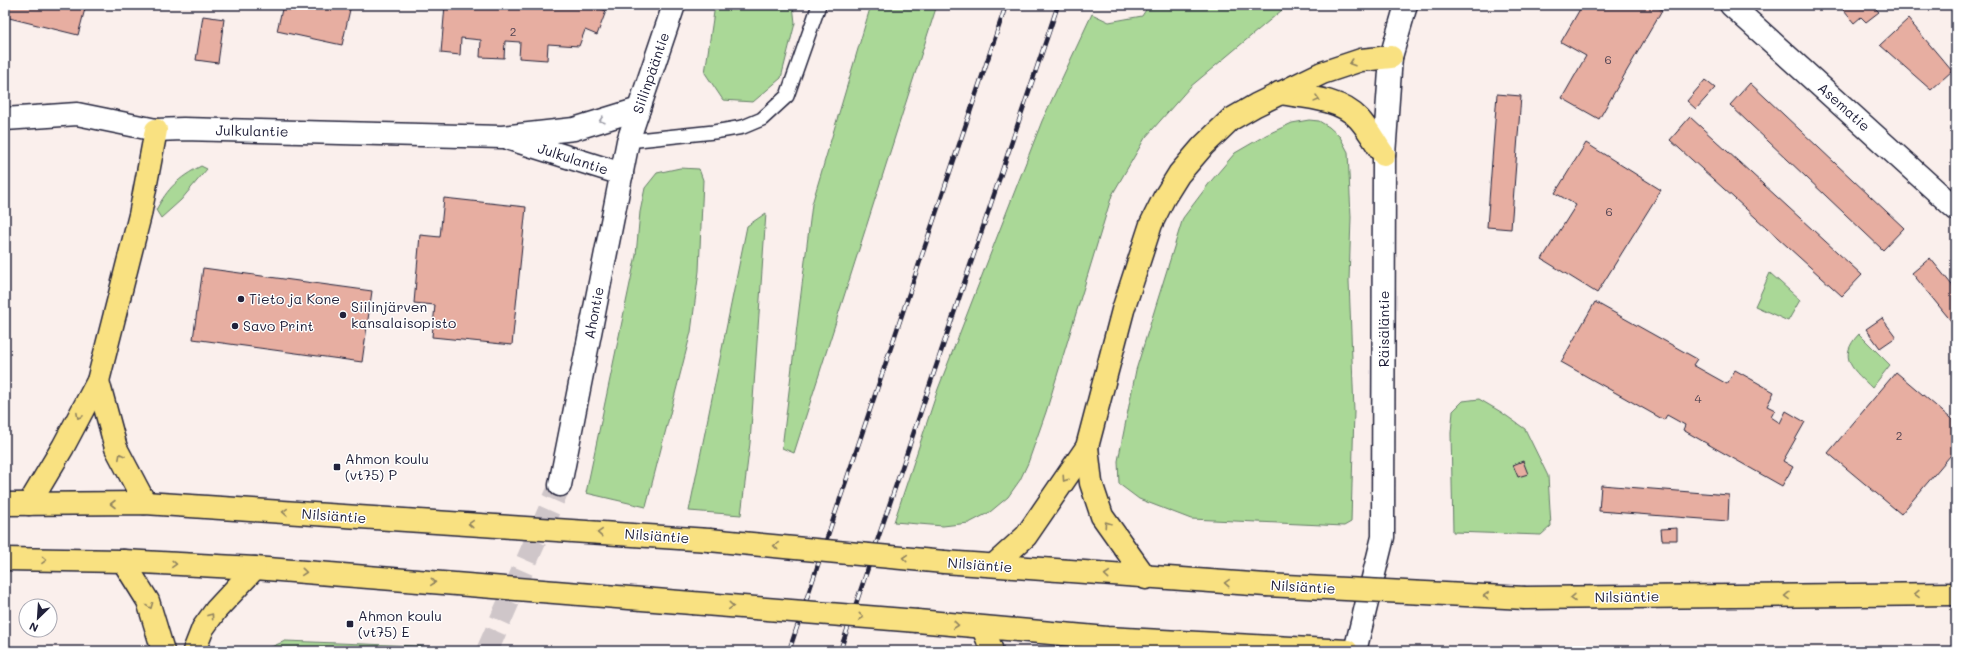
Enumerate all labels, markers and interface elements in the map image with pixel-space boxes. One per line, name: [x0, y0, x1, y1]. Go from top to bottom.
house number: 2: [510, 23, 516, 39]
street label: Siilinpääntie: [628, 30, 673, 116]
house number: 6: [1604, 51, 1612, 67]
one-way arrow: [1349, 58, 1356, 67]
street label: Asematie: [1814, 78, 1875, 135]
one-way arrow: [1313, 94, 1320, 103]
one-way arrow: [598, 116, 605, 124]
street label: Julkulantie: [215, 120, 289, 141]
street label: Julkulantie: [535, 138, 611, 179]
house number: 6: [1605, 203, 1613, 219]
street label: Ahontie: [579, 285, 608, 341]
place label: Tieto ja Kone: [249, 289, 340, 308]
street label: Räisäläntie: [1374, 291, 1393, 367]
marker: Tieto ja Kone: [236, 294, 246, 304]
place label: Siilinjärven kansalaisopisto: [351, 297, 456, 332]
marker: Siilinjärven kansalaisopisto: [338, 310, 348, 320]
place label: Savo Print: [243, 316, 314, 335]
marker: Savo Print: [230, 321, 240, 331]
house number: 4: [1694, 390, 1702, 406]
one-way arrow: [77, 412, 84, 419]
house number: 2: [1896, 427, 1902, 443]
place label: Ahmon koulu (vt75) P: [345, 449, 429, 484]
one-way arrow: [118, 453, 125, 461]
marker: Ahmon koulu (vt75) P: [332, 462, 342, 472]
one-way arrow: [1062, 475, 1070, 482]
one-way arrow: [110, 499, 116, 508]
street label: Nilsiäntie: [301, 504, 367, 527]
one-way arrow: [282, 508, 288, 517]
one-way arrow: [468, 520, 474, 529]
one-way arrow: [1105, 521, 1112, 528]
street label: Nilsiäntie: [624, 524, 690, 547]
one-way arrow: [597, 528, 603, 537]
one-way arrow: [773, 542, 779, 551]
street label: Nilsiäntie: [947, 553, 1013, 576]
one-way arrow: [902, 554, 908, 563]
one-way arrow: [41, 556, 47, 564]
one-way arrow: [171, 559, 177, 568]
one-way arrow: [301, 567, 307, 576]
one-way arrow: [1104, 570, 1110, 579]
street label: Nilsiäntie: [1270, 575, 1336, 598]
one-way arrow: [430, 578, 436, 587]
one-way arrow: [1224, 579, 1230, 587]
street label: Nilsiäntie: [1594, 586, 1660, 607]
one-way arrow: [1914, 590, 1920, 599]
one-way arrow: [1483, 592, 1489, 601]
one-way arrow: [1784, 592, 1790, 600]
one-way arrow: [1570, 594, 1576, 602]
north arrow: [18, 598, 58, 638]
one-way arrow: [728, 601, 734, 610]
one-way arrow: [145, 603, 153, 610]
place label: Ahmon koulu (vt75) E: [358, 606, 442, 641]
one-way arrow: [858, 612, 864, 621]
one-way arrow: [206, 614, 213, 621]
text: N: [27, 619, 41, 636]
marker: Ahmon koulu (vt75) E: [345, 619, 355, 629]
one-way arrow: [953, 620, 959, 629]

